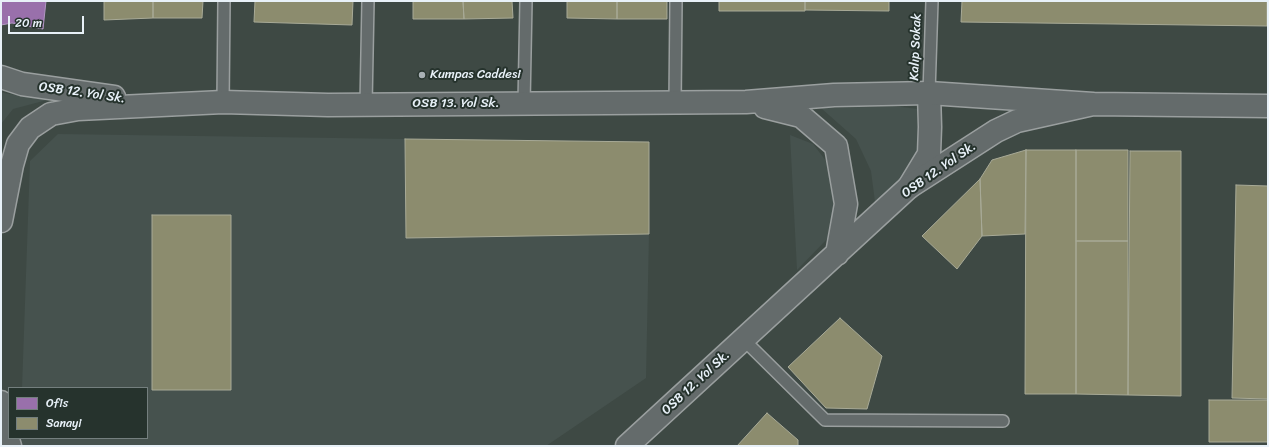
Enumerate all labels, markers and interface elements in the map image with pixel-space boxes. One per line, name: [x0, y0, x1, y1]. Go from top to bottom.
scale bar: [10, 8, 86, 34]
text: 20 m: [15, 12, 42, 34]
street label: Kalıp Sokak: [907, 13, 925, 81]
place label: Kumpas Caddesi: [430, 67, 521, 83]
marker: Kumpas Caddesi: [417, 70, 427, 80]
street label: OSB 12. Yol Sk.: [38, 79, 126, 107]
street label: OSB 13. Yol Sk.: [413, 96, 499, 112]
street label: OSB 12. Yol Sk.: [899, 139, 979, 201]
street label: OSB 12. Yol Sk.: [659, 348, 733, 418]
legend: [8, 387, 148, 439]
text: Ofis: [46, 392, 68, 414]
text: Sanayi: [46, 412, 82, 434]

